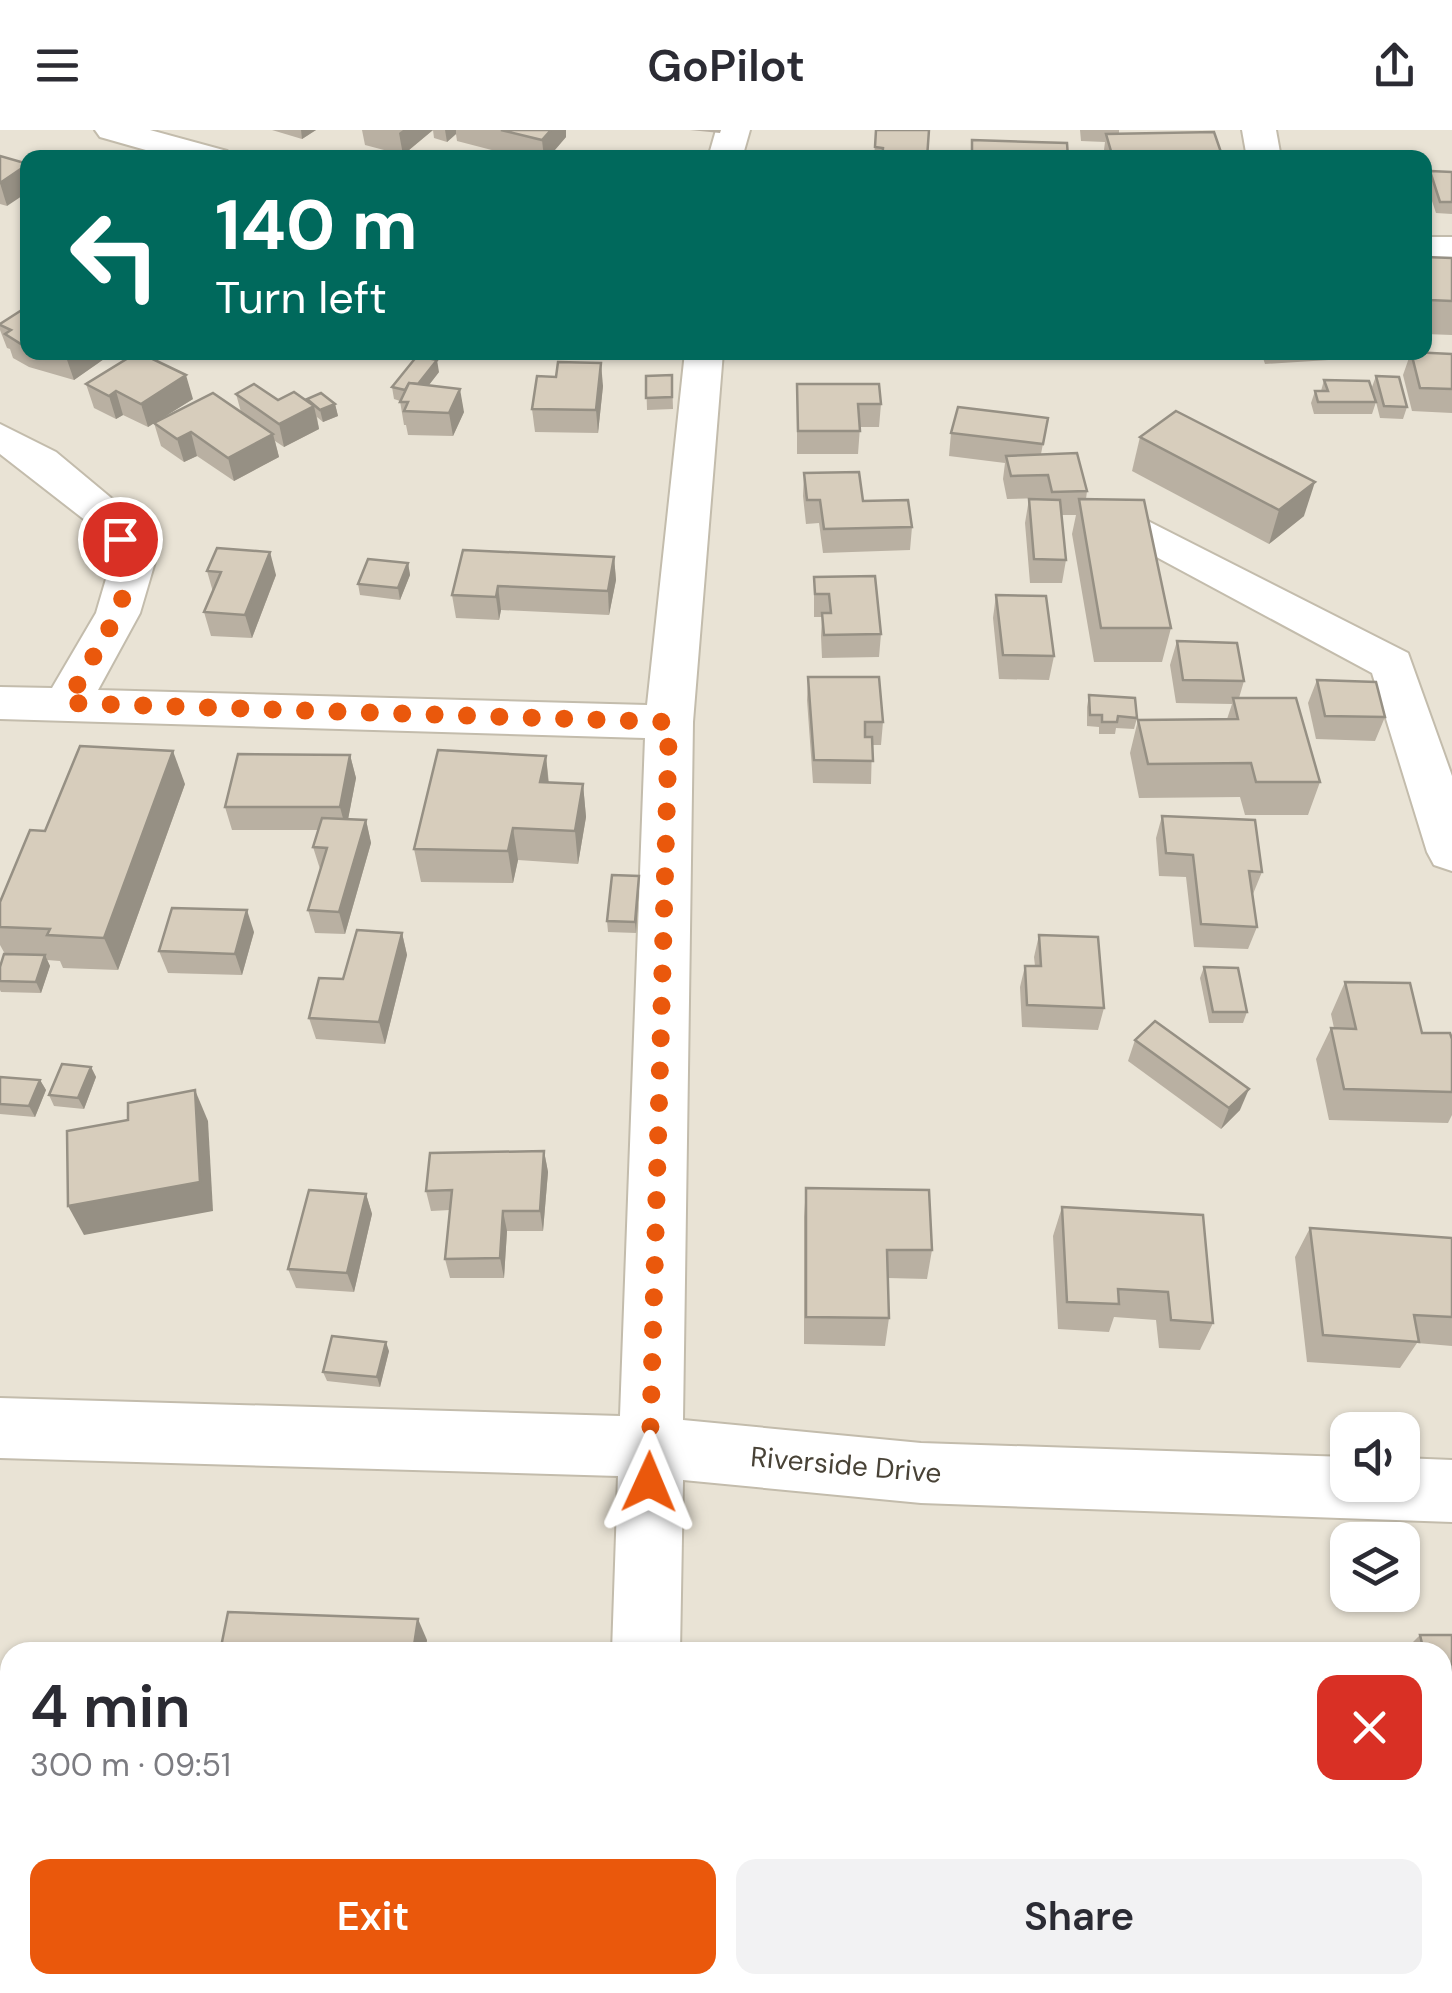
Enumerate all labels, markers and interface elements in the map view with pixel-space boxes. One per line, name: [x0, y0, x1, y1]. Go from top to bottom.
text: GoPilot: [647, 36, 805, 95]
icon: menu: [30, 38, 85, 93]
icon: share: [1367, 38, 1422, 93]
text: 140 m: [215, 180, 418, 271]
icon: left: [50, 190, 180, 320]
text: Turn left: [215, 268, 387, 327]
pin: [78, 497, 163, 582]
icon: arrive: [93, 512, 148, 567]
map controls: [1330, 1412, 1420, 1612]
button: sound: [1330, 1412, 1420, 1502]
position arrow: [597, 1430, 701, 1534]
street label: Riverside Drive: [749, 1438, 943, 1492]
button: layers: [1330, 1522, 1420, 1612]
text: 4 min: [30, 1667, 191, 1746]
button: close: [1317, 1675, 1422, 1780]
text: 300 m · 09:51: [30, 1744, 231, 1786]
button: Exit: [30, 1859, 716, 1974]
button: Share: [736, 1859, 1422, 1974]

